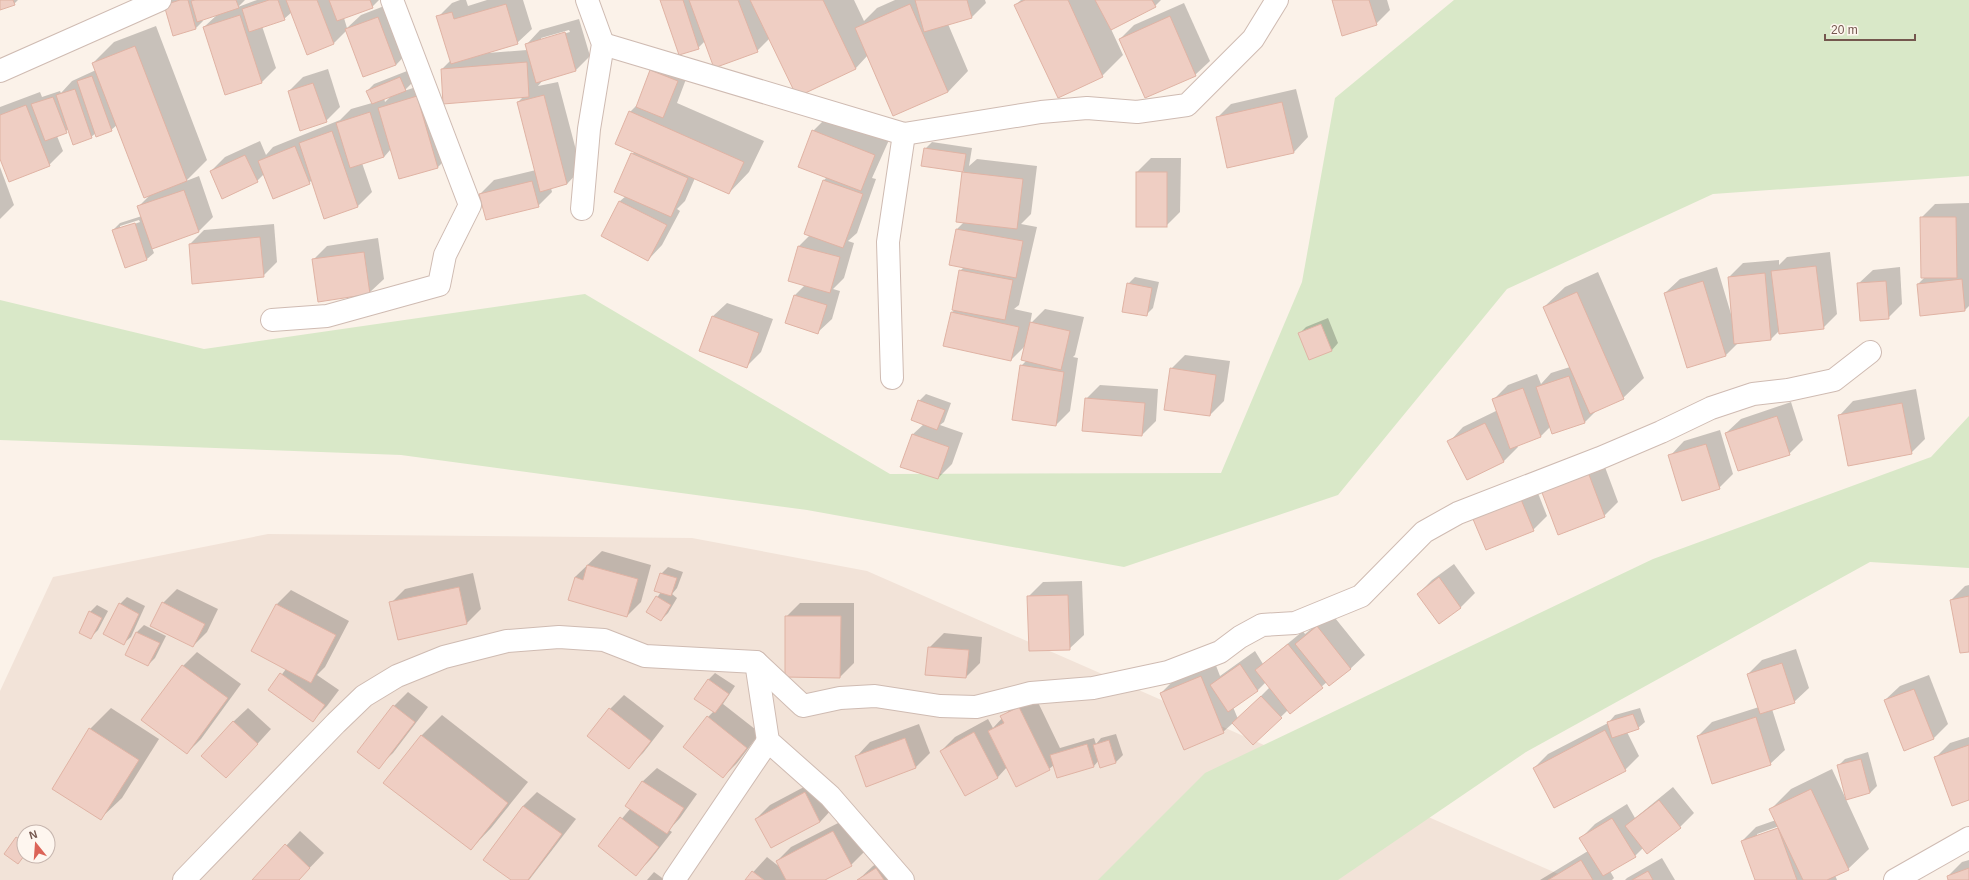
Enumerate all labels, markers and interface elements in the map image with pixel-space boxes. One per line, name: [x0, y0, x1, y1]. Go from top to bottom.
scale bar: [1825, 16, 1915, 42]
text: 20 m: [1831, 23, 1858, 37]
north arrow: [16, 824, 56, 864]
text: N: [28, 828, 39, 841]

